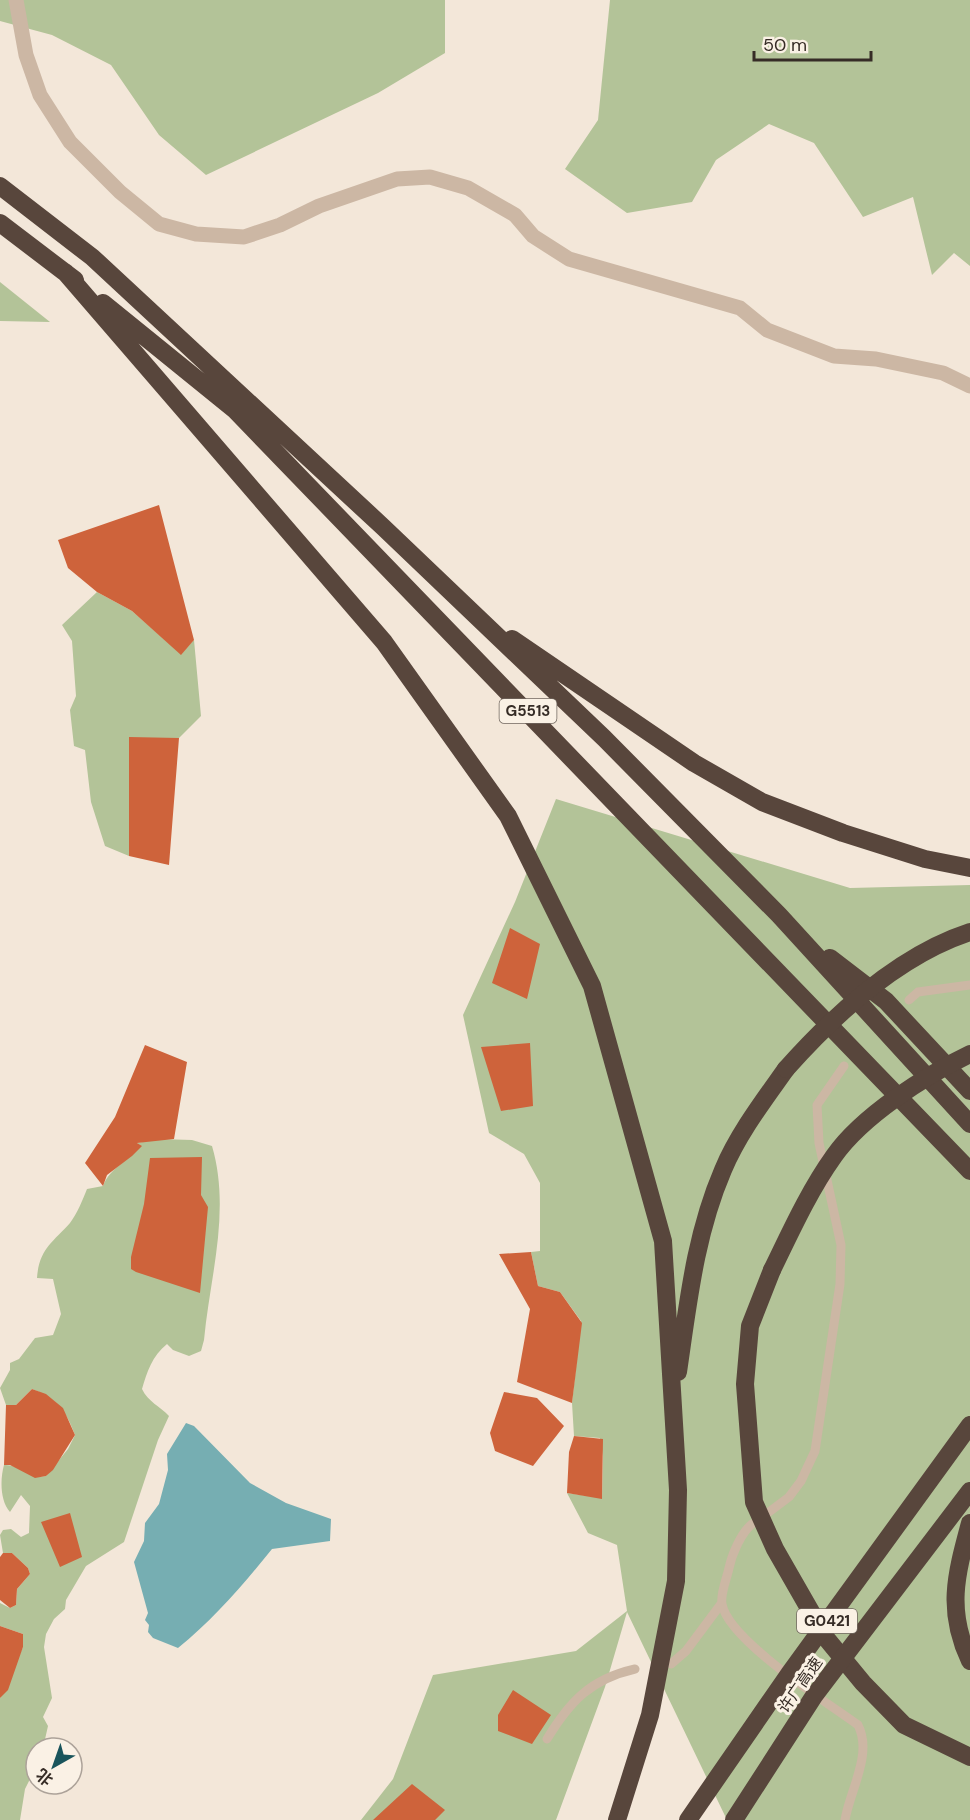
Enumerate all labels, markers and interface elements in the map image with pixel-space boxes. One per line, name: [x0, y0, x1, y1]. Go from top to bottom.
scale bar: [754, 24, 871, 62]
text: 50 m: [763, 33, 807, 57]
road number: G5513: [500, 699, 556, 723]
road number: G0421: [797, 1609, 857, 1633]
street label: 许广高速: [773, 1653, 827, 1717]
north arrow: [24, 1736, 84, 1796]
text: 北: [32, 1764, 58, 1790]

